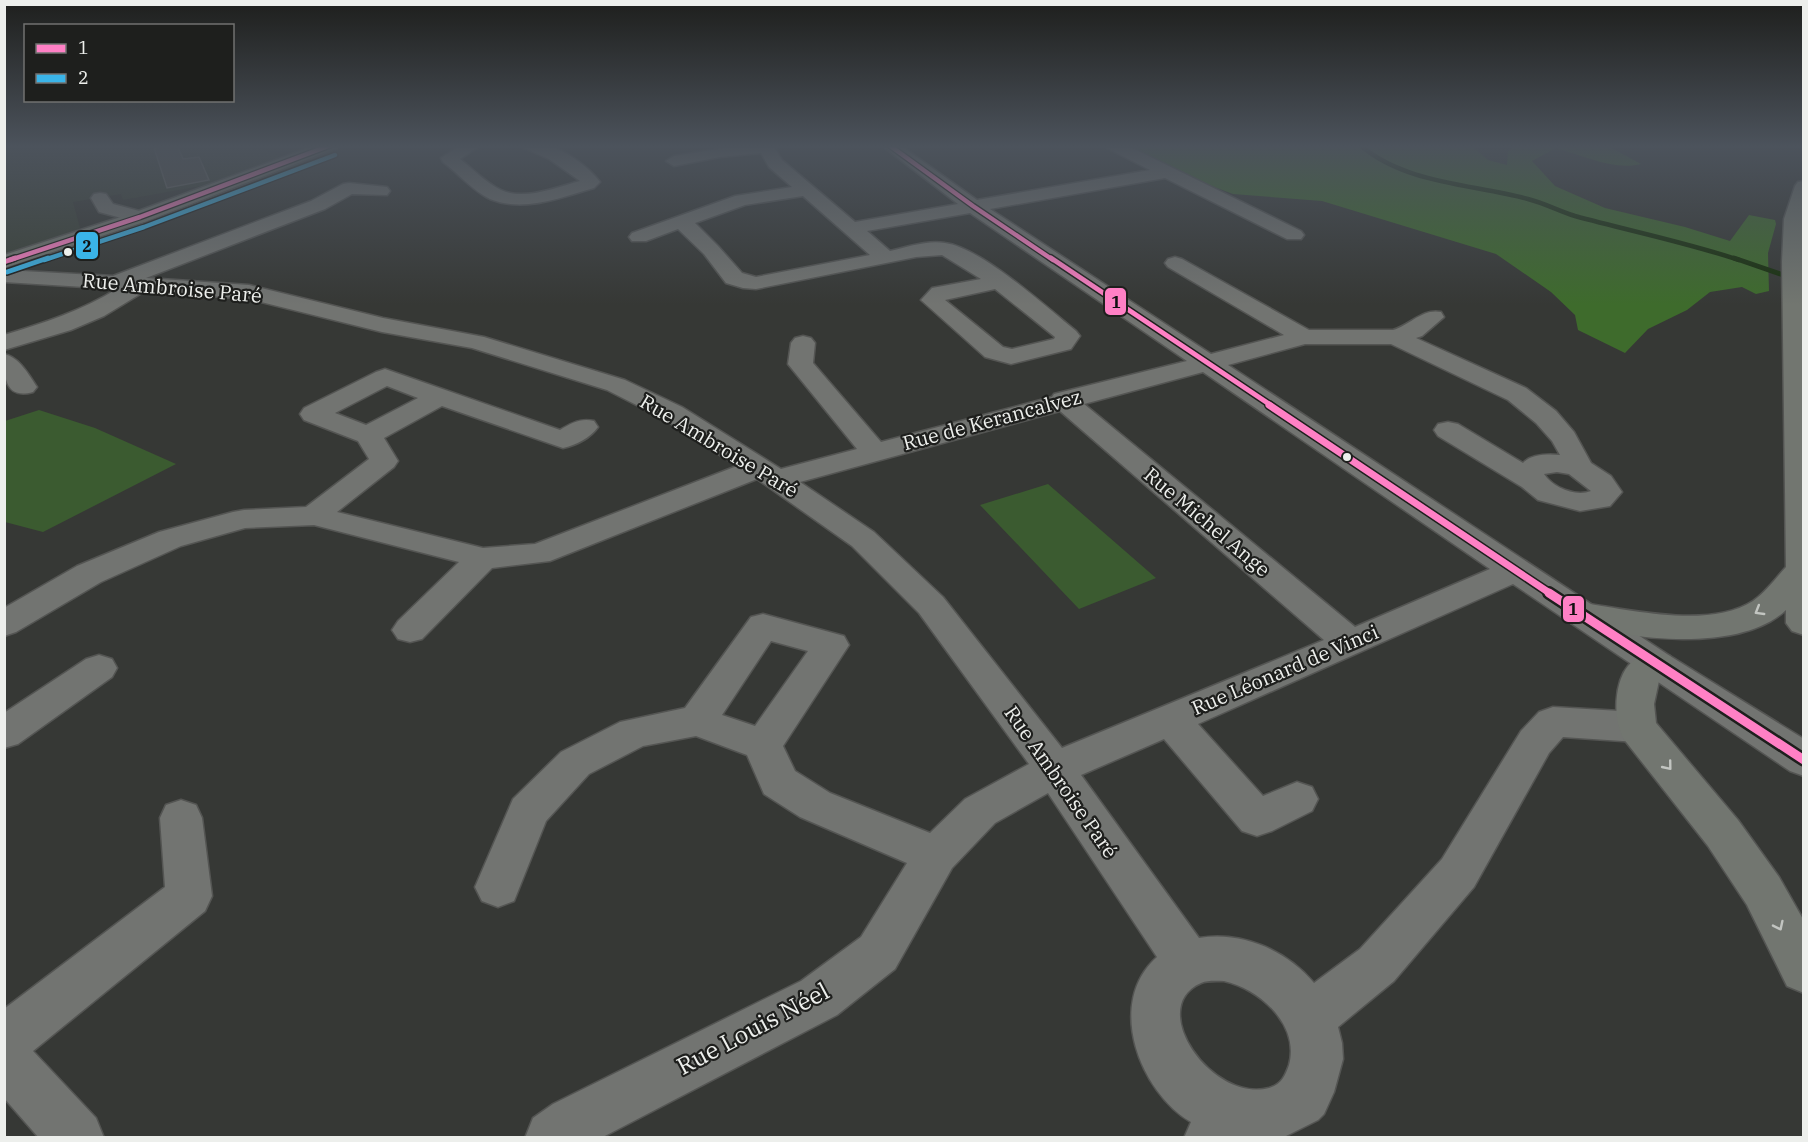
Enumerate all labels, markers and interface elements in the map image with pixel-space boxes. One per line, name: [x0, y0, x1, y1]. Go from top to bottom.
legend: [24, 24, 234, 102]
text: 1: [78, 36, 89, 59]
text: 2: [78, 66, 89, 89]
line badge: 2: [75, 231, 99, 260]
text: 2: [82, 236, 92, 256]
unlabelled marker: [62, 246, 74, 258]
street label: Rue Ambroise Paré: [81, 266, 263, 309]
line badge: 1: [1104, 287, 1127, 316]
text: 1: [1111, 292, 1121, 312]
street label: Rue de Kerancalvez: [900, 383, 1084, 456]
street label: Rue Ambroise Paré: [635, 388, 803, 504]
unlabelled marker: [1341, 451, 1353, 463]
street label: Rue Michel Ange: [1139, 461, 1276, 582]
line badge: 1: [1562, 595, 1585, 623]
text: 1: [1568, 599, 1578, 619]
one-way arrow: [1755, 604, 1766, 615]
street label: Rue Léonard de Vinci: [1187, 618, 1382, 721]
street label: Rue Ambroise Paré: [999, 700, 1124, 863]
one-way arrow: [1661, 759, 1672, 770]
one-way arrow: [1772, 919, 1784, 930]
street label: Rue Louis Néel: [671, 974, 834, 1082]

